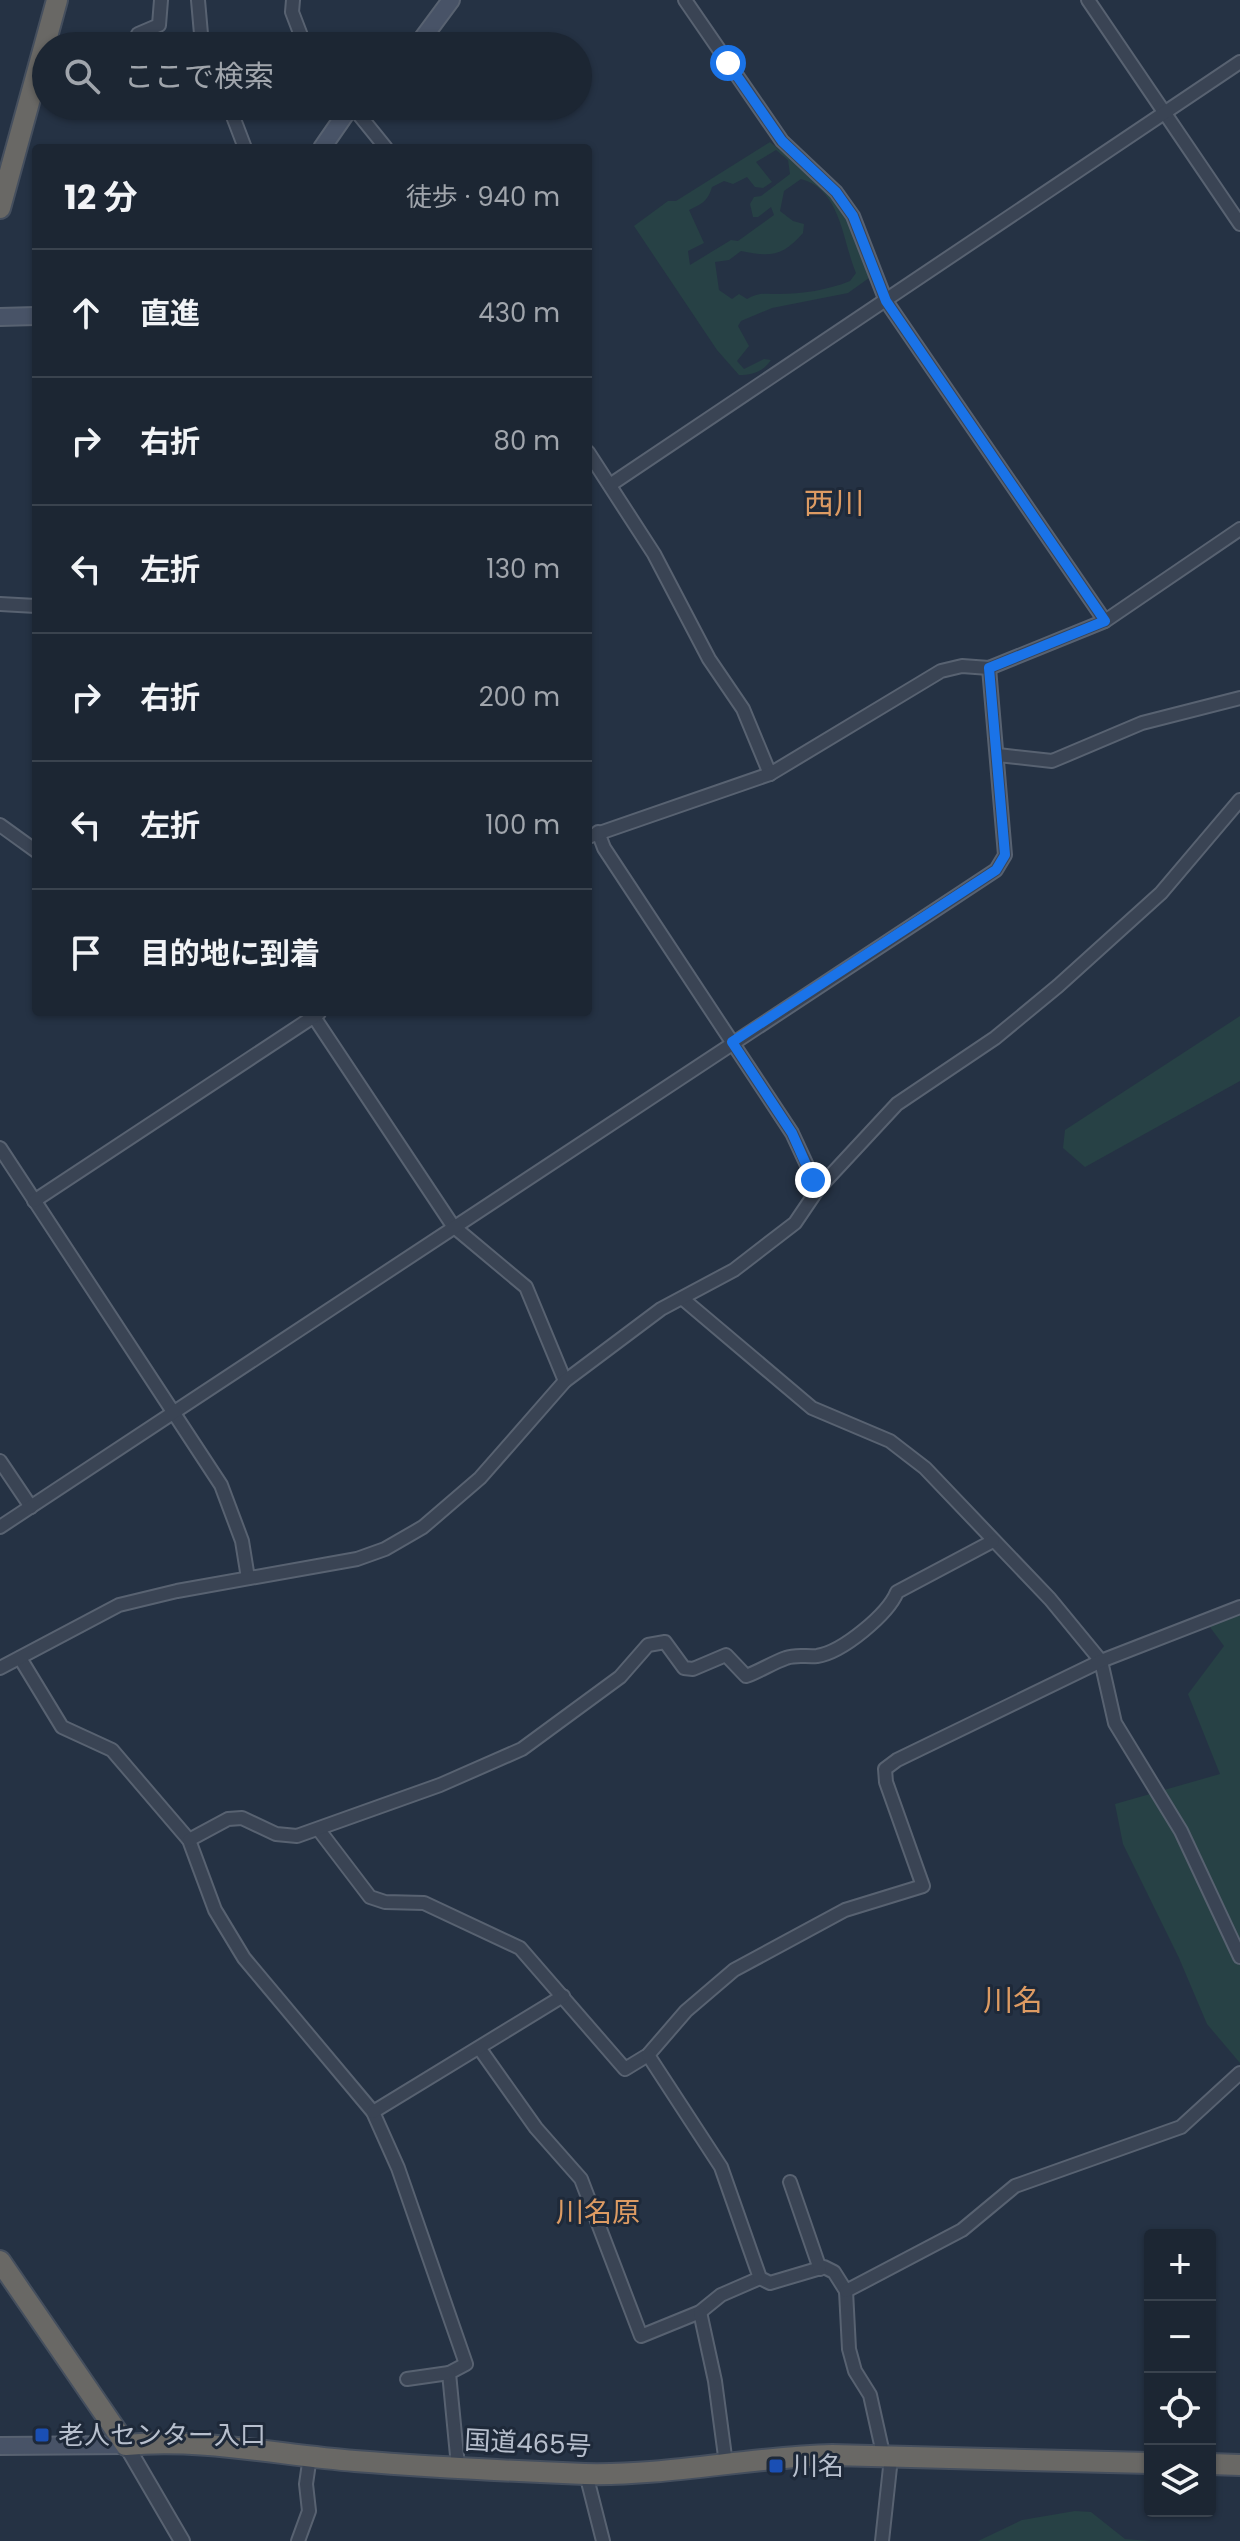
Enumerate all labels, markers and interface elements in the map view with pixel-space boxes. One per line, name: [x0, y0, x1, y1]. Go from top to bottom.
search box: [32, 32, 592, 120]
route start: [710, 45, 746, 81]
icon: search: [60, 54, 104, 98]
text: ここで検索: [124, 55, 274, 98]
text: 12 分: [64, 173, 137, 221]
text: 徒歩 · 940 m: [406, 179, 560, 215]
icon: ahead: [64, 291, 108, 335]
text: 直進: [140, 292, 200, 335]
text: 430 m: [478, 295, 560, 331]
icon: right: [64, 419, 108, 463]
text: 右折: [140, 420, 200, 463]
text: 80 m: [494, 423, 560, 459]
district label: 西川: [804, 482, 864, 525]
icon: left: [64, 547, 108, 591]
text: 左折: [140, 548, 200, 591]
text: 130 m: [486, 551, 560, 587]
icon: right: [64, 675, 108, 719]
text: 右折: [140, 676, 200, 719]
text: 200 m: [479, 679, 560, 715]
icon: left: [64, 803, 108, 847]
text: 左折: [140, 804, 200, 847]
text: 100 m: [485, 807, 560, 843]
icon: arrive: [64, 931, 108, 975]
text: 目的地に到着: [140, 932, 320, 975]
route end: [795, 1162, 831, 1198]
district label: 川名: [983, 1979, 1043, 2022]
district label: 川名原: [556, 2193, 640, 2232]
map controls: [1144, 2229, 1216, 2517]
button: +: [1144, 2229, 1216, 2301]
button: −: [1144, 2301, 1216, 2373]
button: locate: [1144, 2373, 1216, 2445]
place label: 老人センター入口: [58, 2417, 266, 2453]
street label: 国道465号: [464, 2422, 592, 2464]
marker: 老人センター入口: [33, 2426, 51, 2444]
button: layers: [1144, 2445, 1216, 2517]
place label: 川名: [792, 2448, 844, 2484]
marker: 川名: [767, 2457, 785, 2475]

